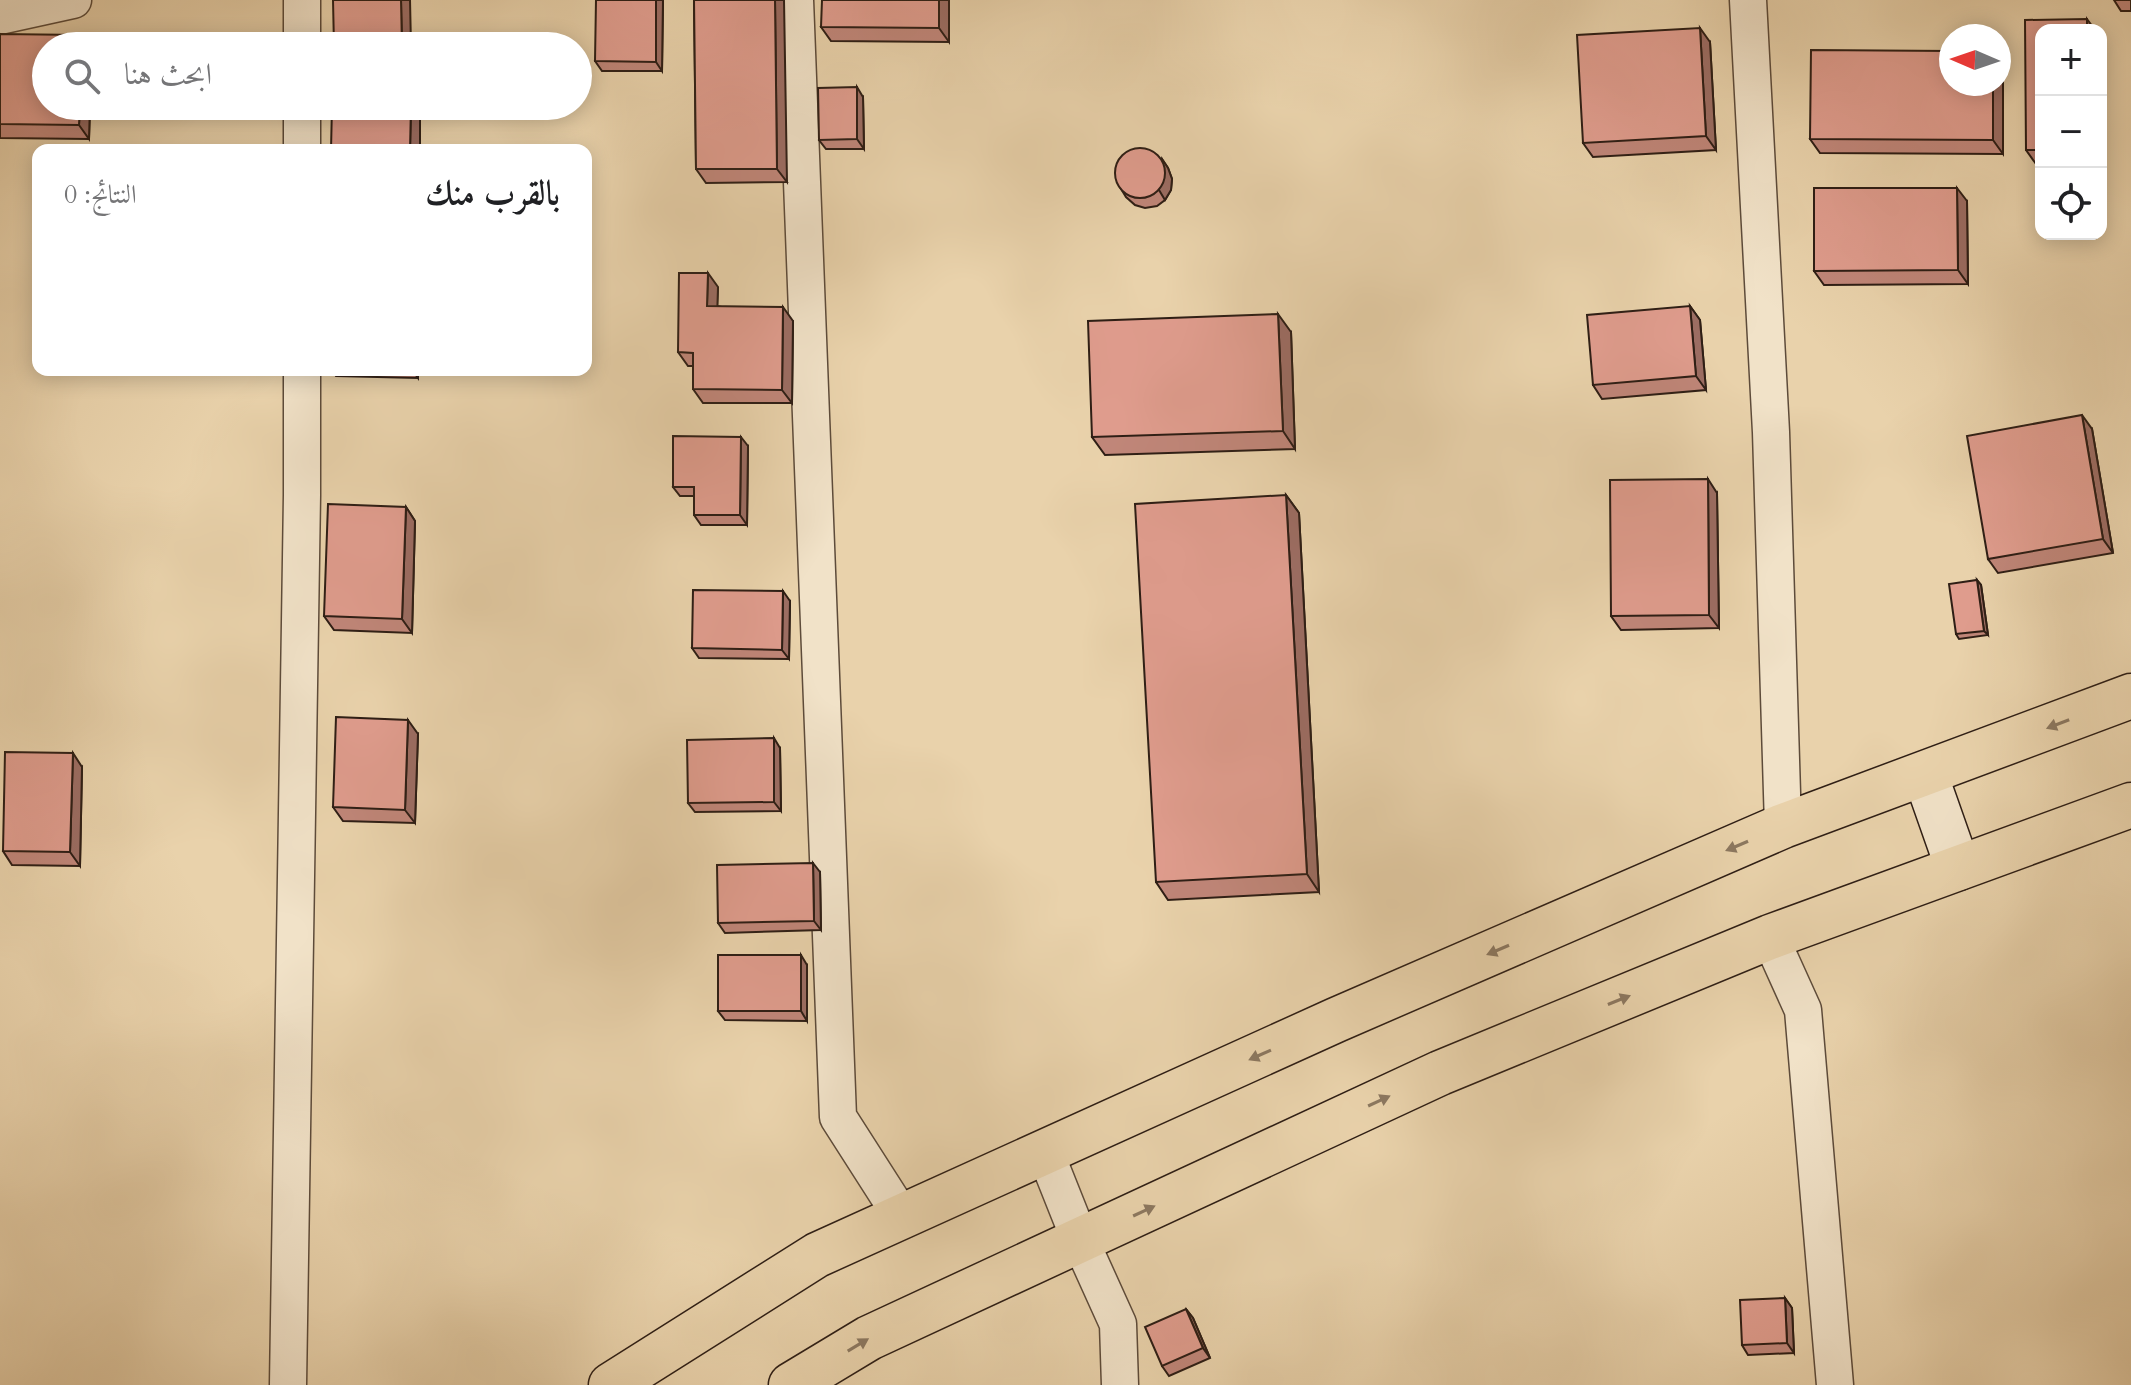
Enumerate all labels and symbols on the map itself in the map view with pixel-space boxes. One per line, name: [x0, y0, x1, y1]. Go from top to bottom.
north arrow: [1939, 24, 2011, 96]
one-way arrow: [2046, 718, 2070, 731]
one-way arrow: [1725, 840, 1749, 853]
one-way arrow: [1486, 943, 1510, 956]
one-way arrow: [1607, 993, 1631, 1006]
one-way arrow: [1249, 1048, 1272, 1061]
one-way arrow: [1368, 1094, 1391, 1108]
one-way arrow: [1132, 1204, 1155, 1217]
one-way arrow: [847, 1338, 869, 1352]

